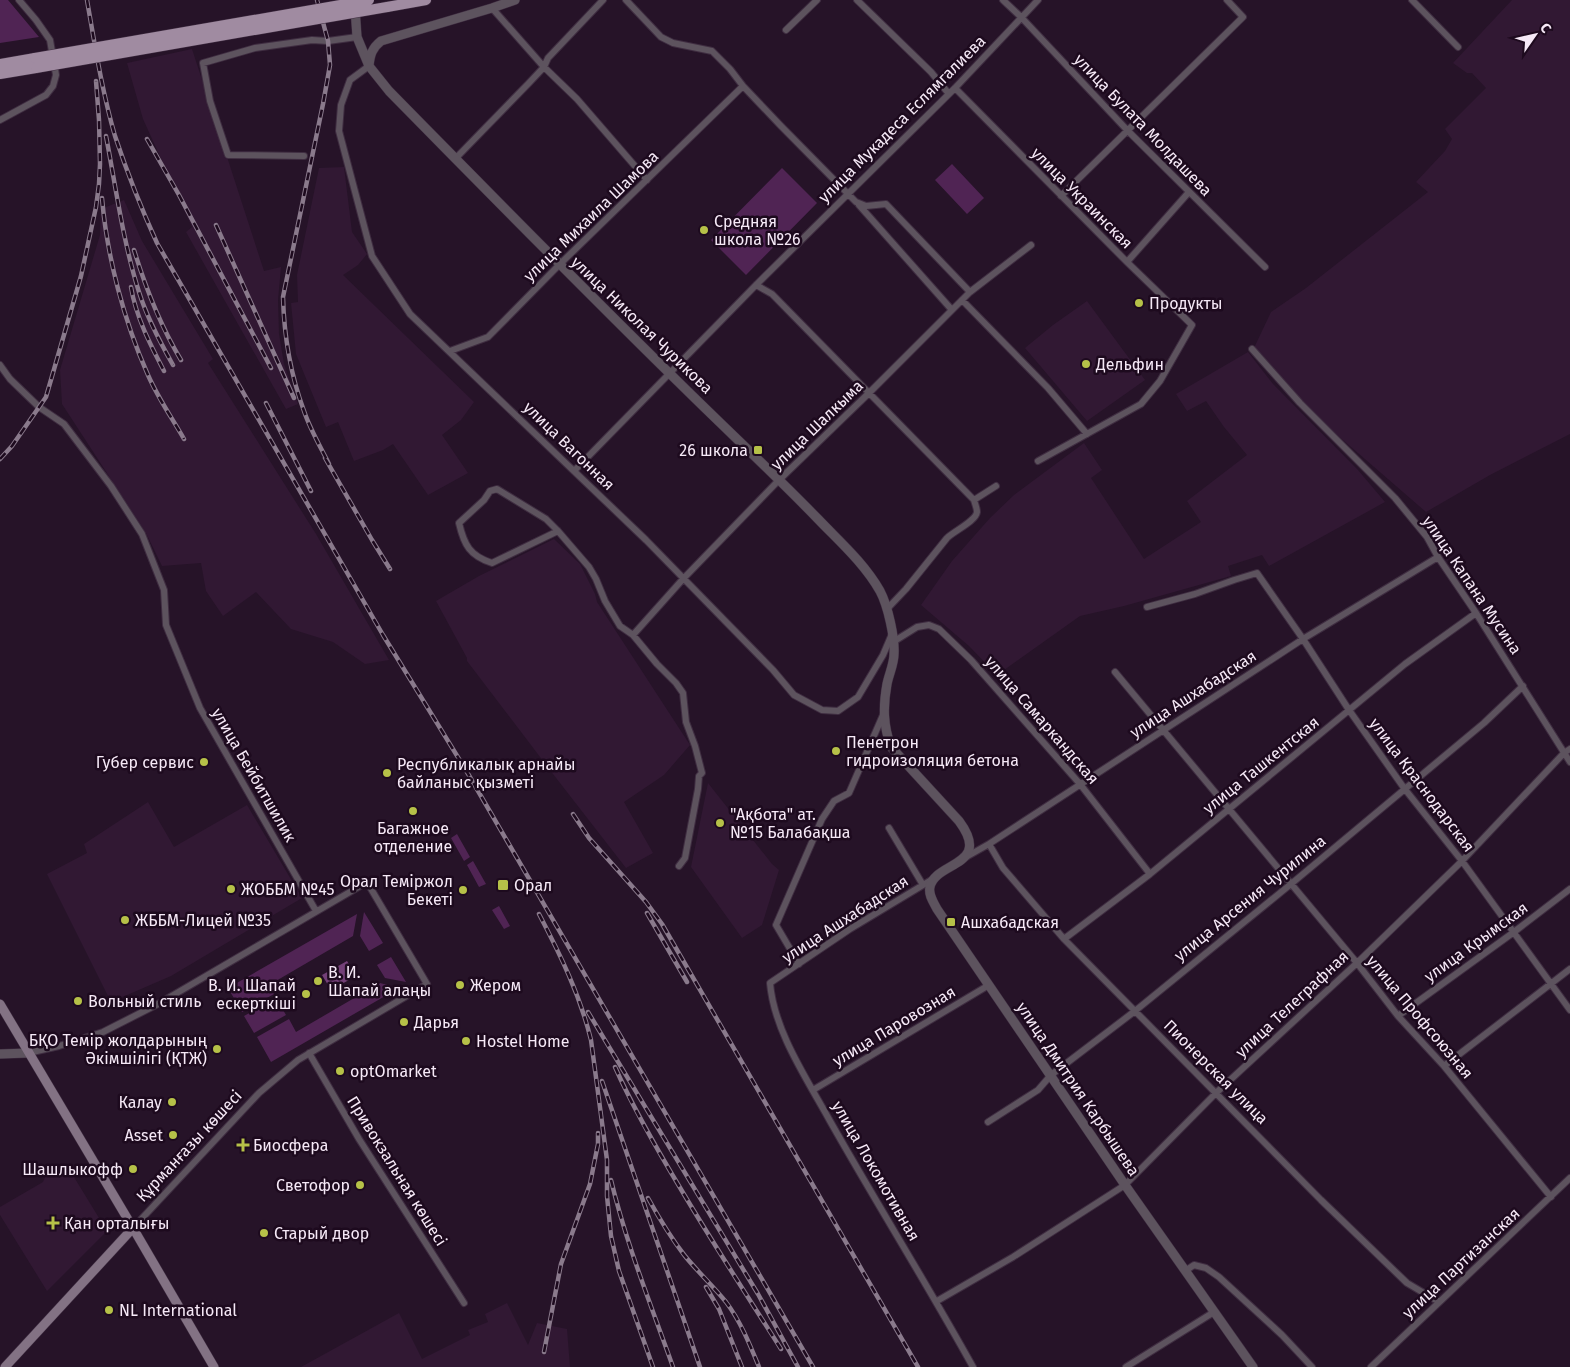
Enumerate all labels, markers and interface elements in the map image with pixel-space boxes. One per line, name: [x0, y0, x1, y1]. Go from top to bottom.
north arrow: [1510, 10, 1560, 60]
text: С: [1536, 20, 1555, 36]
street label: улица Мукадеса Еслямгалиева: [814, 31, 990, 207]
street label: улица Булата Молдашева: [1070, 50, 1216, 200]
street label: улица Украинская: [1027, 143, 1137, 253]
street label: улица Михаила Шамова: [520, 147, 662, 285]
place label: Средняя школа №26: [714, 212, 801, 249]
marker: Средняя школа №26: [698, 224, 710, 236]
street label: улица Николая Чурикова: [567, 252, 717, 398]
place label: Продукты: [1149, 294, 1223, 313]
marker: Продукты: [1133, 297, 1145, 309]
place label: Дельфин: [1095, 355, 1164, 374]
marker: Дельфин: [1080, 358, 1092, 370]
street label: улица Шалкыма: [767, 376, 867, 474]
street label: улица Вагонная: [519, 398, 619, 494]
place label: 26 школа: [679, 441, 748, 460]
marker: 26 школа: [752, 444, 764, 456]
street label: улица Капана Мусина: [1419, 512, 1525, 658]
street label: улица Ашхабадская: [1126, 646, 1260, 742]
street label: улица Самаркандская: [981, 652, 1103, 788]
street label: улица Бейбитшилик: [208, 704, 301, 846]
street label: улица Ташкентская: [1199, 712, 1323, 818]
street label: улица Краснодарская: [1365, 714, 1479, 856]
place label: Пенетрон гидроизоляция бетона: [846, 733, 1019, 770]
marker: Пенетрон гидроизоляция бетона: [830, 745, 842, 757]
place label: Губер сервис: [96, 753, 194, 772]
place label: Республикалық арнайы байланыс қызметі: [397, 755, 575, 792]
marker: Губер сервис: [198, 756, 210, 768]
marker: Республикалық арнайы байланыс қызметі: [381, 767, 393, 779]
marker: Багажное отделение: [407, 805, 419, 817]
place label: "Ақбота" ат. №15 Балабақша: [730, 805, 851, 842]
marker: "Ақбота" ат. №15 Балабақша: [714, 817, 726, 829]
place label: Багажное отделение: [374, 819, 452, 856]
street label: улица Арсения Чурилина: [1170, 831, 1330, 965]
street label: улица Ашхабадская: [778, 871, 912, 967]
place label: Орал Теміржол Бекеті: [340, 872, 453, 909]
place label: Орал: [514, 876, 552, 895]
marker: Орал: [496, 878, 510, 892]
place label: ЖОББМ №45: [241, 880, 335, 899]
marker: ЖОББМ №45: [225, 883, 237, 895]
marker: Орал Теміржол Бекеті: [457, 884, 469, 896]
street label: улица Крымская: [1420, 898, 1532, 986]
place label: ЖББМ-Лицей №35: [135, 911, 271, 930]
place label: Ашхабадская: [961, 913, 1059, 932]
marker: ЖББМ-Лицей №35: [119, 914, 131, 926]
marker: Ашхабадская: [945, 916, 957, 928]
street label: улица Телеграфная: [1232, 947, 1352, 1061]
street label: улица Профсоюзная: [1363, 951, 1477, 1083]
place label: В. И. Шапай алаңы: [328, 963, 431, 1000]
marker: В. И. Шапай алаңы: [312, 975, 324, 987]
place label: В. И. Шапай ескерткіші: [208, 976, 296, 1013]
place label: Жером: [470, 976, 521, 995]
marker: Жером: [454, 979, 466, 991]
street label: улица Паровозная: [829, 982, 959, 1070]
marker: В. И. Шапай ескерткіші: [300, 988, 312, 1000]
place label: Вольный стиль: [88, 992, 201, 1011]
marker: Вольный стиль: [72, 995, 84, 1007]
street label: улица Дмитрия Карбышева: [1013, 998, 1143, 1180]
place label: Дарья: [413, 1013, 459, 1032]
marker: Дарья: [398, 1016, 410, 1028]
street label: Пионерская улица: [1160, 1016, 1272, 1128]
place label: БҚО Темір жолдарының Әкімшілігі (ҚТЖ): [29, 1031, 208, 1068]
place label: Hostel Home: [476, 1032, 570, 1051]
marker: Hostel Home: [460, 1035, 472, 1047]
marker: БҚО Темір жолдарының Әкімшілігі (ҚТЖ): [211, 1043, 223, 1055]
place label: optOmarket: [350, 1062, 437, 1081]
marker: optOmarket: [334, 1065, 346, 1077]
street label: Құрманғазы көшесі: [132, 1086, 246, 1206]
place label: Калау: [118, 1093, 162, 1112]
street label: Привокзальная көшесі: [343, 1093, 451, 1249]
marker: Калау: [166, 1096, 178, 1108]
street label: улица Локомотивная: [828, 1098, 924, 1244]
place label: Asset: [125, 1126, 163, 1145]
marker: Asset: [167, 1129, 179, 1141]
place label: Биосфера: [253, 1136, 328, 1155]
marker: Биосфера: [237, 1139, 249, 1151]
place label: Шашлыкофф: [22, 1160, 123, 1179]
marker: Шашлыкофф: [127, 1163, 139, 1175]
place label: Светофор: [276, 1176, 350, 1195]
marker: Светофор: [354, 1179, 366, 1191]
street label: улица Партизанская: [1398, 1204, 1524, 1322]
place label: Қан орталығы: [64, 1214, 169, 1233]
marker: Қан орталығы: [46, 1216, 60, 1230]
place label: Старый двор: [274, 1224, 369, 1243]
marker: Старый двор: [258, 1227, 270, 1239]
place label: NL International: [119, 1301, 237, 1320]
marker: NL International: [103, 1304, 115, 1316]

